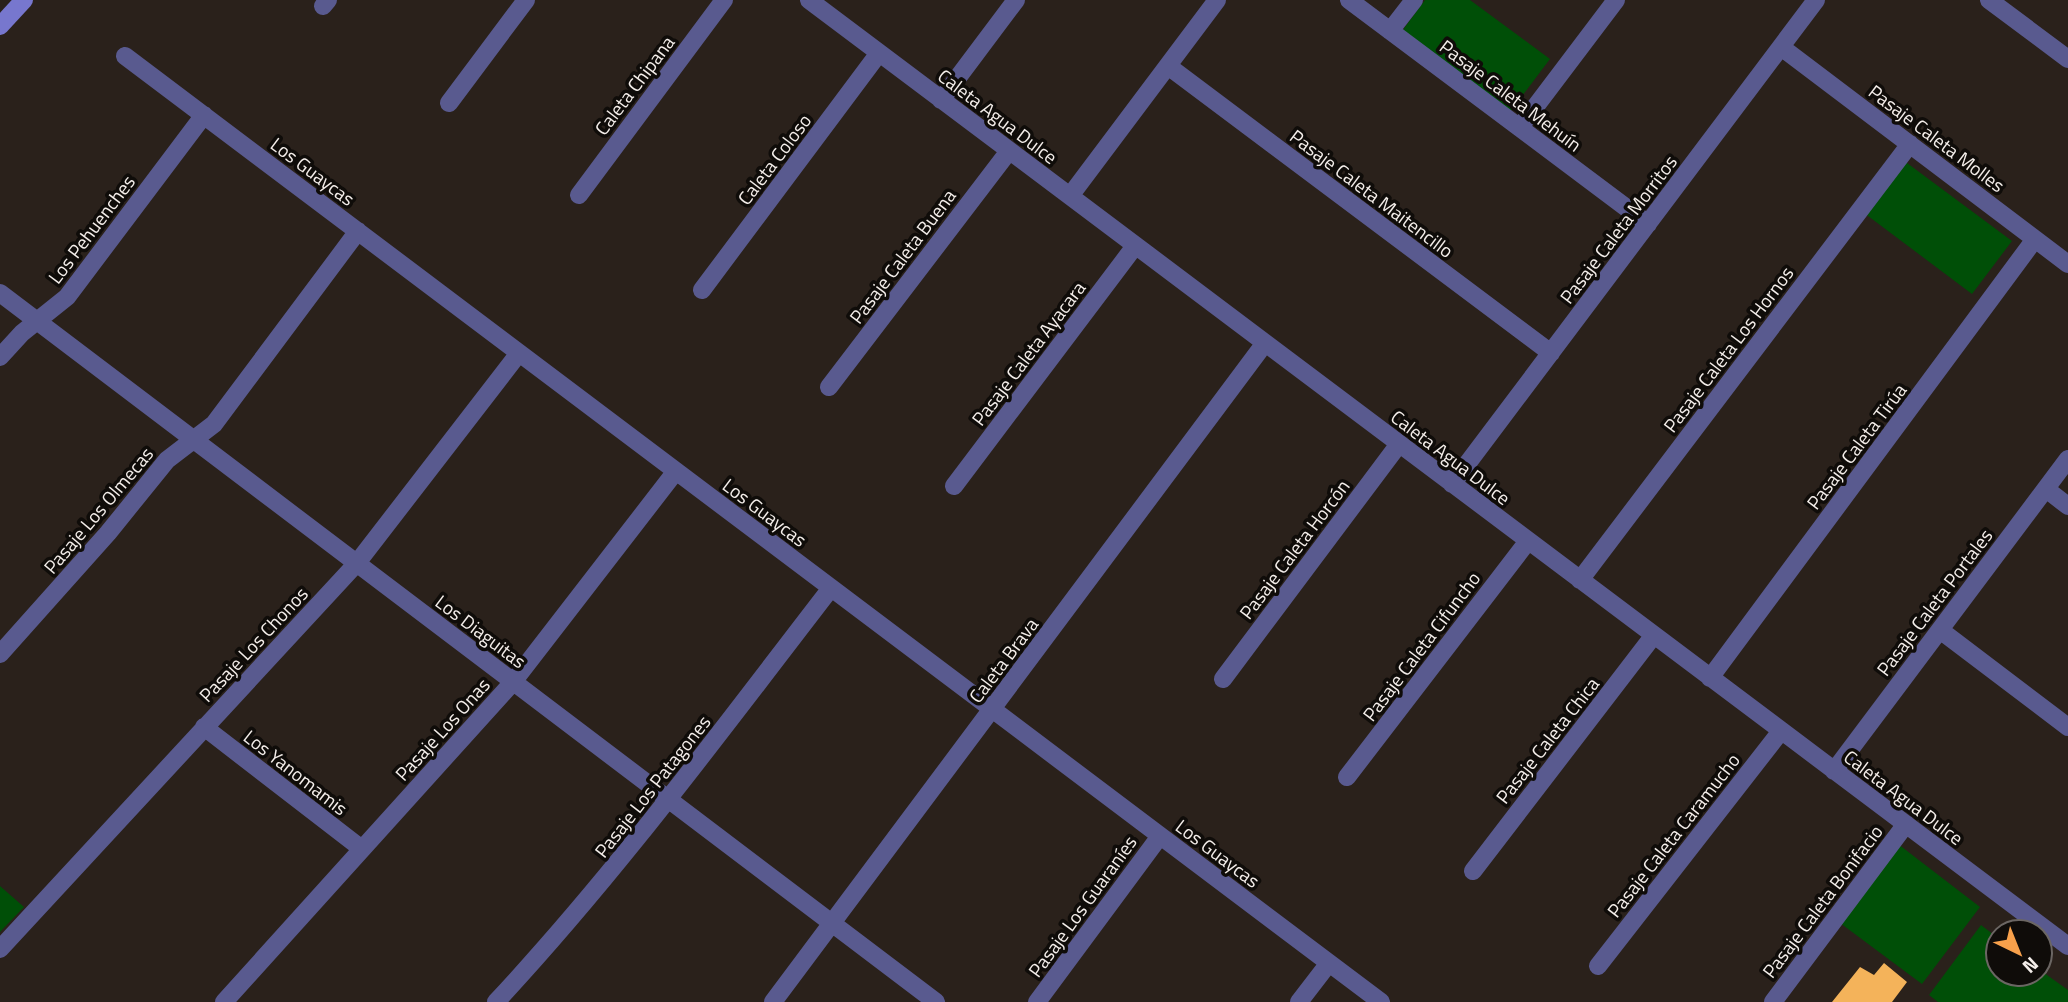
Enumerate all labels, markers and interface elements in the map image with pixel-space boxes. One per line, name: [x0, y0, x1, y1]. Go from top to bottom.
street label: Caleta Chipana: [587, 29, 681, 141]
street label: Pasaje Caleta Mehuín: [1434, 32, 1588, 158]
street label: Caleta Agua Dulce: [932, 61, 1064, 171]
street label: Pasaje Caleta Molles: [1863, 77, 2011, 199]
street label: Caleta Coloso: [730, 107, 818, 211]
street label: Pasaje Caleta Maitencillo: [1284, 122, 1460, 264]
street label: Los Guaycas: [265, 130, 361, 212]
street label: Pasaje Caleta Morritos: [1552, 148, 1684, 310]
street label: Los Pehuenches: [40, 168, 142, 290]
street label: Pasaje Caleta Buena: [842, 182, 963, 330]
street label: Pasaje Caleta Los Hornos: [1656, 260, 1800, 438]
street label: Pasaje Caleta Ayacara: [964, 274, 1092, 431]
street label: Pasaje Caleta Tirúa: [1799, 376, 1913, 515]
street label: Caleta Agua Dulce: [1385, 402, 1517, 512]
street label: Pasaje Los Olmecas: [36, 440, 160, 580]
street label: Los Guaycas: [717, 471, 813, 553]
street label: Pasaje Caleta Horcón: [1232, 473, 1356, 625]
street label: Pasaje Caleta Portales: [1869, 522, 1999, 682]
street label: Pasaje Caleta Cifuncho: [1355, 565, 1487, 727]
street label: Pasaje Los Chonos: [192, 580, 314, 708]
street label: Los Diaguitas: [430, 587, 533, 675]
street label: Caleta Brava: [961, 611, 1045, 709]
street label: Pasaje Caleta Chica: [1488, 670, 1606, 809]
street label: Pasaje Los Onas: [388, 671, 496, 787]
street label: Pasaje Los Patagones: [587, 708, 717, 864]
street label: Los Yanomamis: [238, 722, 354, 822]
street label: Caleta Agua Dulce: [1838, 742, 1970, 852]
street label: Pasaje Caleta Caramucho: [1600, 747, 1746, 923]
street label: Los Guaycas: [1170, 812, 1266, 894]
street label: Pasaje Caleta Bonifacio: [1755, 818, 1889, 984]
street label: Pasaje Los Guaraníes: [1021, 829, 1144, 983]
north arrow: [1984, 918, 2054, 988]
text: N: [2016, 951, 2046, 981]

